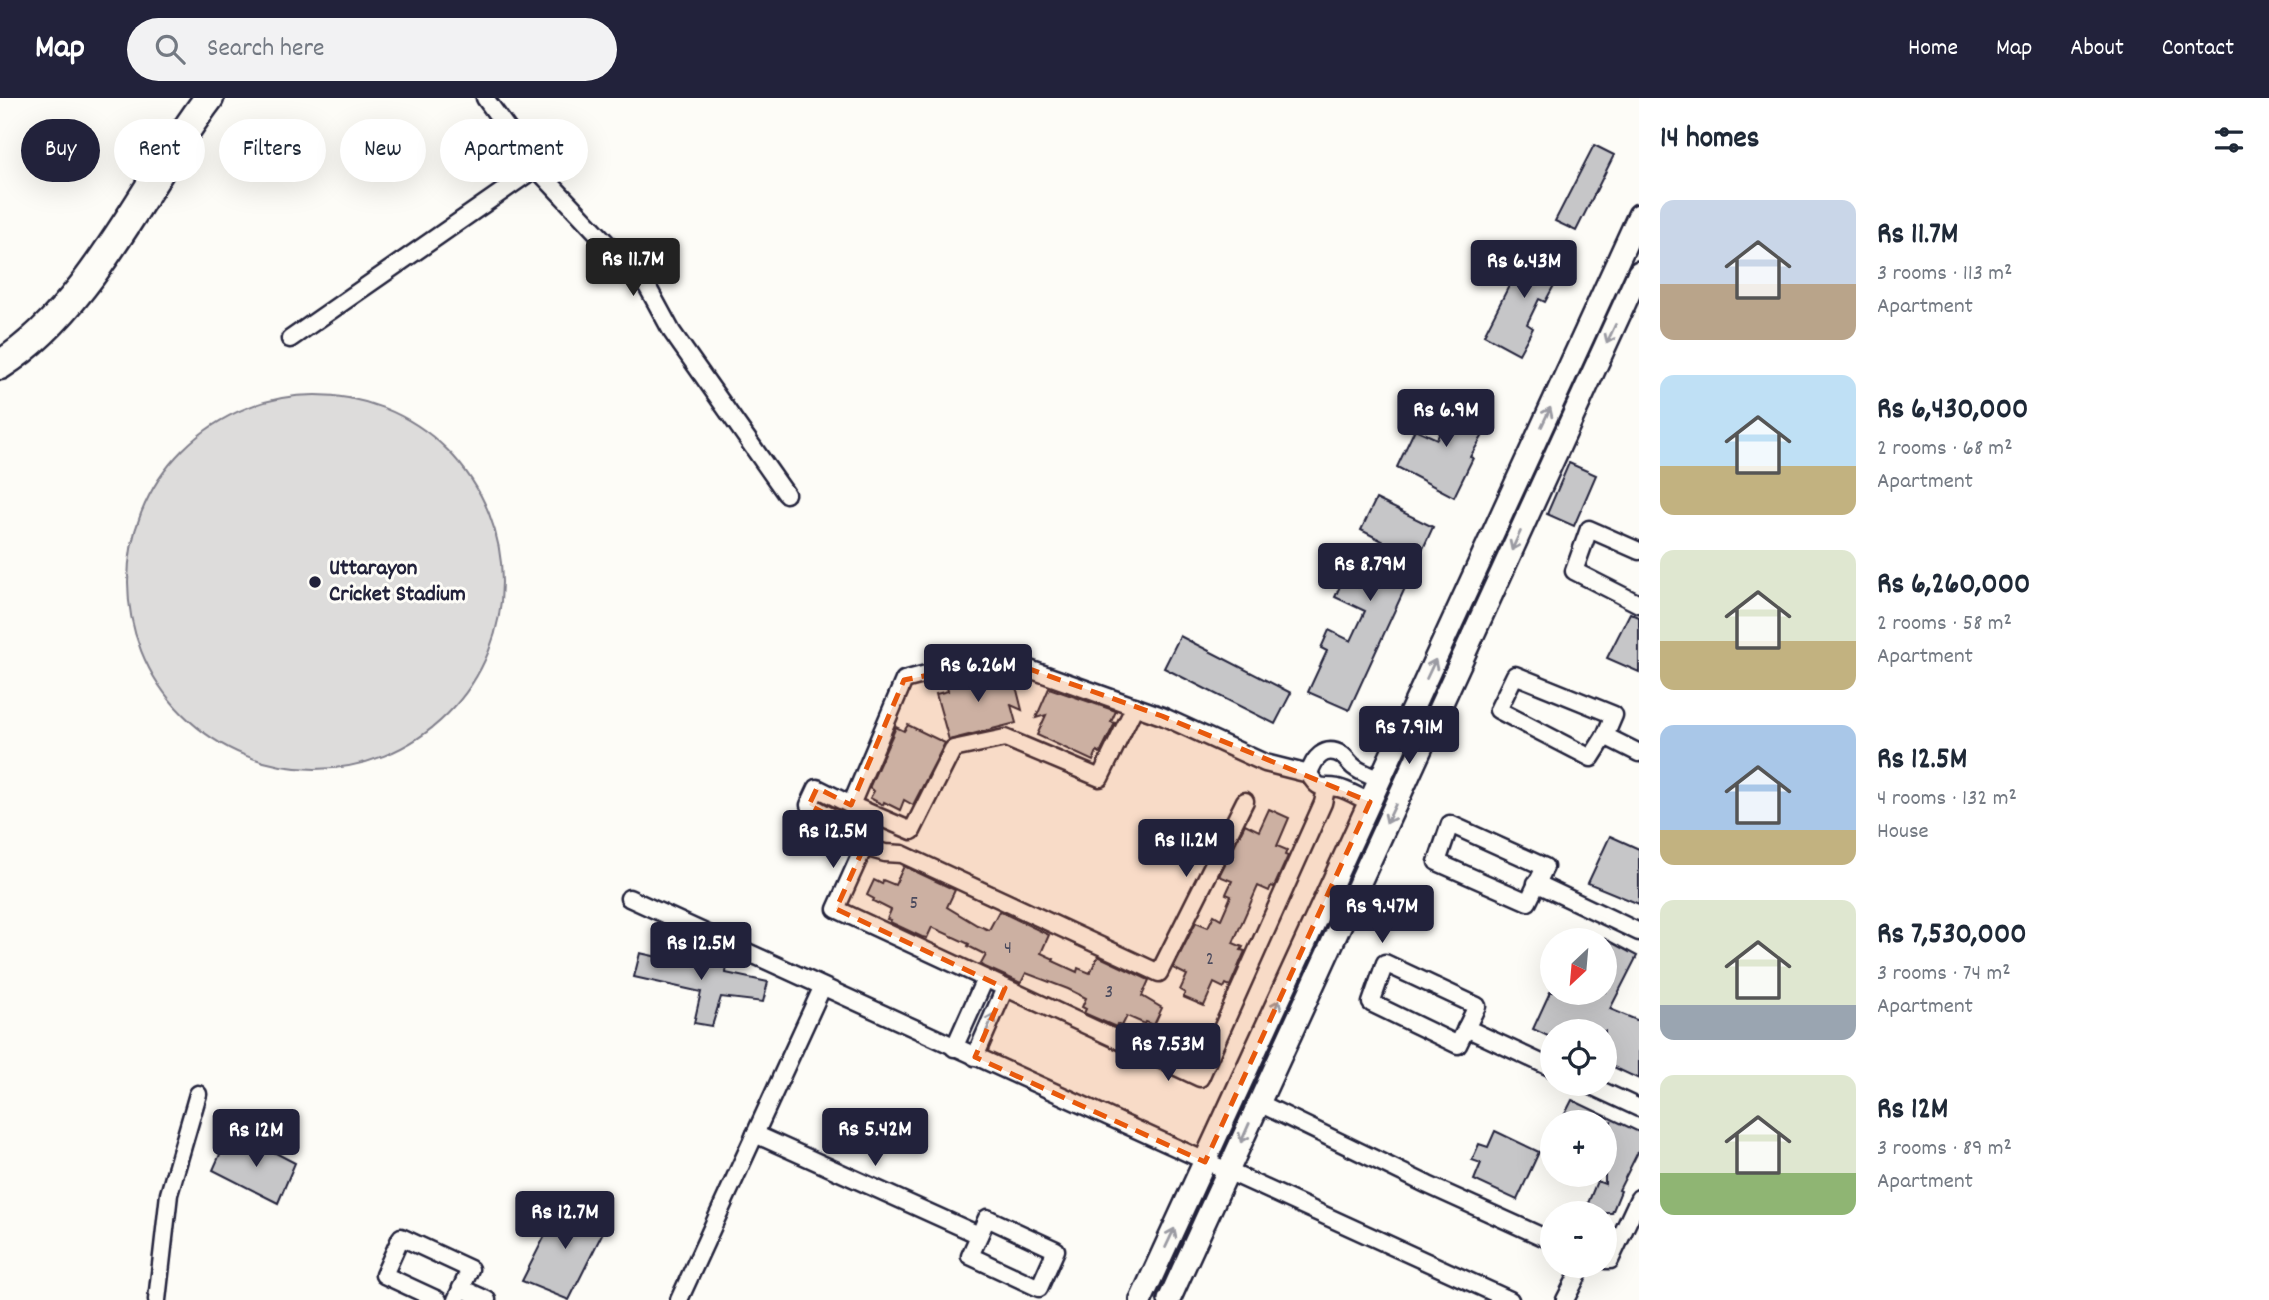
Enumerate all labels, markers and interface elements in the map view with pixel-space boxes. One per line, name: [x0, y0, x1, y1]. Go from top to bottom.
search box: [127, 18, 617, 81]
text: Map: [35, 26, 85, 73]
icon: search: [151, 30, 189, 68]
text: Search here: [207, 31, 325, 68]
text: Home: [1908, 32, 1958, 66]
text: Map: [1996, 32, 2032, 66]
text: About: [2070, 32, 2124, 66]
text: Contact: [2162, 32, 2234, 66]
chip: Buy: [21, 119, 100, 182]
chip: Rent: [114, 119, 205, 182]
chip: Filters: [219, 119, 326, 182]
chip: New: [340, 119, 426, 182]
chip: Apartment: [440, 119, 588, 182]
text: 14 homes: [1660, 119, 1759, 162]
icon: filters: [2210, 121, 2248, 159]
text: Rs 11.7M: [1877, 215, 1958, 258]
icon: home: [1716, 228, 1800, 312]
pin: Rs 11.7M: [561, 238, 705, 298]
pin: Rs 6.43M: [1452, 240, 1596, 300]
text: Rs 11.7M: [602, 244, 664, 277]
text: Rs 6.43M: [1487, 246, 1561, 279]
text: 3 rooms · 113 m²: [1877, 258, 2013, 291]
text: Apartment: [1877, 291, 1973, 324]
one-way arrow: [1604, 323, 1617, 344]
pin: Rs 6.9M: [1381, 390, 1511, 449]
text: Rs 6,430,000: [1877, 390, 2028, 433]
text: Rs 6.9M: [1413, 395, 1479, 428]
icon: home: [1716, 403, 1800, 487]
one-way arrow: [1540, 407, 1553, 428]
text: 2 rooms · 68 m²: [1877, 433, 2013, 466]
text: Apartment: [1877, 466, 1973, 499]
one-way arrow: [1509, 529, 1522, 551]
pin: Rs 8.79M: [1298, 544, 1442, 603]
text: Rs 8.79M: [1334, 549, 1406, 582]
place label: Uttarayon Cricket Stadium: [329, 553, 466, 612]
text: Rs 6,260,000: [1877, 565, 2030, 608]
marker: Uttarayon Cricket Stadium: [307, 574, 323, 590]
icon: home: [1716, 578, 1800, 662]
text: 2 rooms · 58 m²: [1877, 608, 2012, 641]
text: Apartment: [1877, 641, 1973, 674]
pin: Rs 6.26M: [906, 644, 1050, 704]
text: Rs 6.26M: [940, 650, 1016, 683]
one-way arrow: [1425, 658, 1438, 680]
pin: Rs 7.91M: [1337, 706, 1481, 766]
text: Rs 7.91M: [1375, 712, 1443, 745]
text: Rs 12.5M: [1877, 740, 1967, 783]
icon: home: [1716, 753, 1800, 837]
text: 4 rooms · 132 m²: [1877, 783, 2017, 816]
one-way arrow: [1384, 803, 1397, 824]
pin: Rs 12.5M: [761, 810, 905, 870]
text: Rs 12.5M: [798, 816, 868, 849]
text: House: [1877, 816, 1929, 849]
pin: Rs 11.2M: [1114, 820, 1258, 879]
text: Rs 11.2M: [1154, 825, 1218, 858]
pin: Rs 9.47M: [1310, 886, 1454, 945]
house number: 5: [910, 891, 918, 918]
text: Rs 9.47M: [1346, 891, 1418, 924]
text: Rs 7,530,000: [1877, 915, 2027, 958]
pin: Rs 12.5M: [629, 922, 773, 982]
text: Rs 12.5M: [666, 928, 736, 961]
north arrow: [1540, 928, 1617, 1004]
map controls: [1540, 928, 1617, 1278]
icon: home: [1716, 928, 1800, 1012]
house number: 4: [1004, 936, 1012, 963]
house number: 2: [1206, 947, 1214, 974]
text: 3 rooms · 74 m²: [1877, 958, 2011, 991]
house number: 3: [1105, 980, 1113, 1007]
text: Apartment: [1877, 991, 1973, 1024]
one-way arrow: [1269, 999, 1282, 1020]
one-way arrow: [985, 1013, 998, 1034]
button: locate: [1540, 1019, 1617, 1096]
pin: Rs 7.53M: [1096, 1024, 1240, 1083]
text: Rs 7.53M: [1131, 1029, 1205, 1062]
text: Rs 12M: [1877, 1090, 1948, 1133]
icon: home: [1716, 1103, 1800, 1187]
pin: Rs 5.42M: [803, 1108, 947, 1168]
pin: Rs 12M: [199, 1110, 313, 1169]
button: +: [1540, 1110, 1617, 1187]
text: Rs 5.42M: [838, 1114, 912, 1147]
text: Rs 12M: [229, 1115, 283, 1148]
one-way arrow: [1238, 1121, 1251, 1143]
text: 3 rooms · 89 m²: [1877, 1133, 2012, 1166]
text: Apartment: [1877, 1166, 1973, 1199]
pin: Rs 12.7M: [493, 1192, 637, 1251]
text: Rs 12.7M: [531, 1197, 599, 1230]
button: −: [1540, 1201, 1617, 1278]
one-way arrow: [1164, 1228, 1177, 1249]

